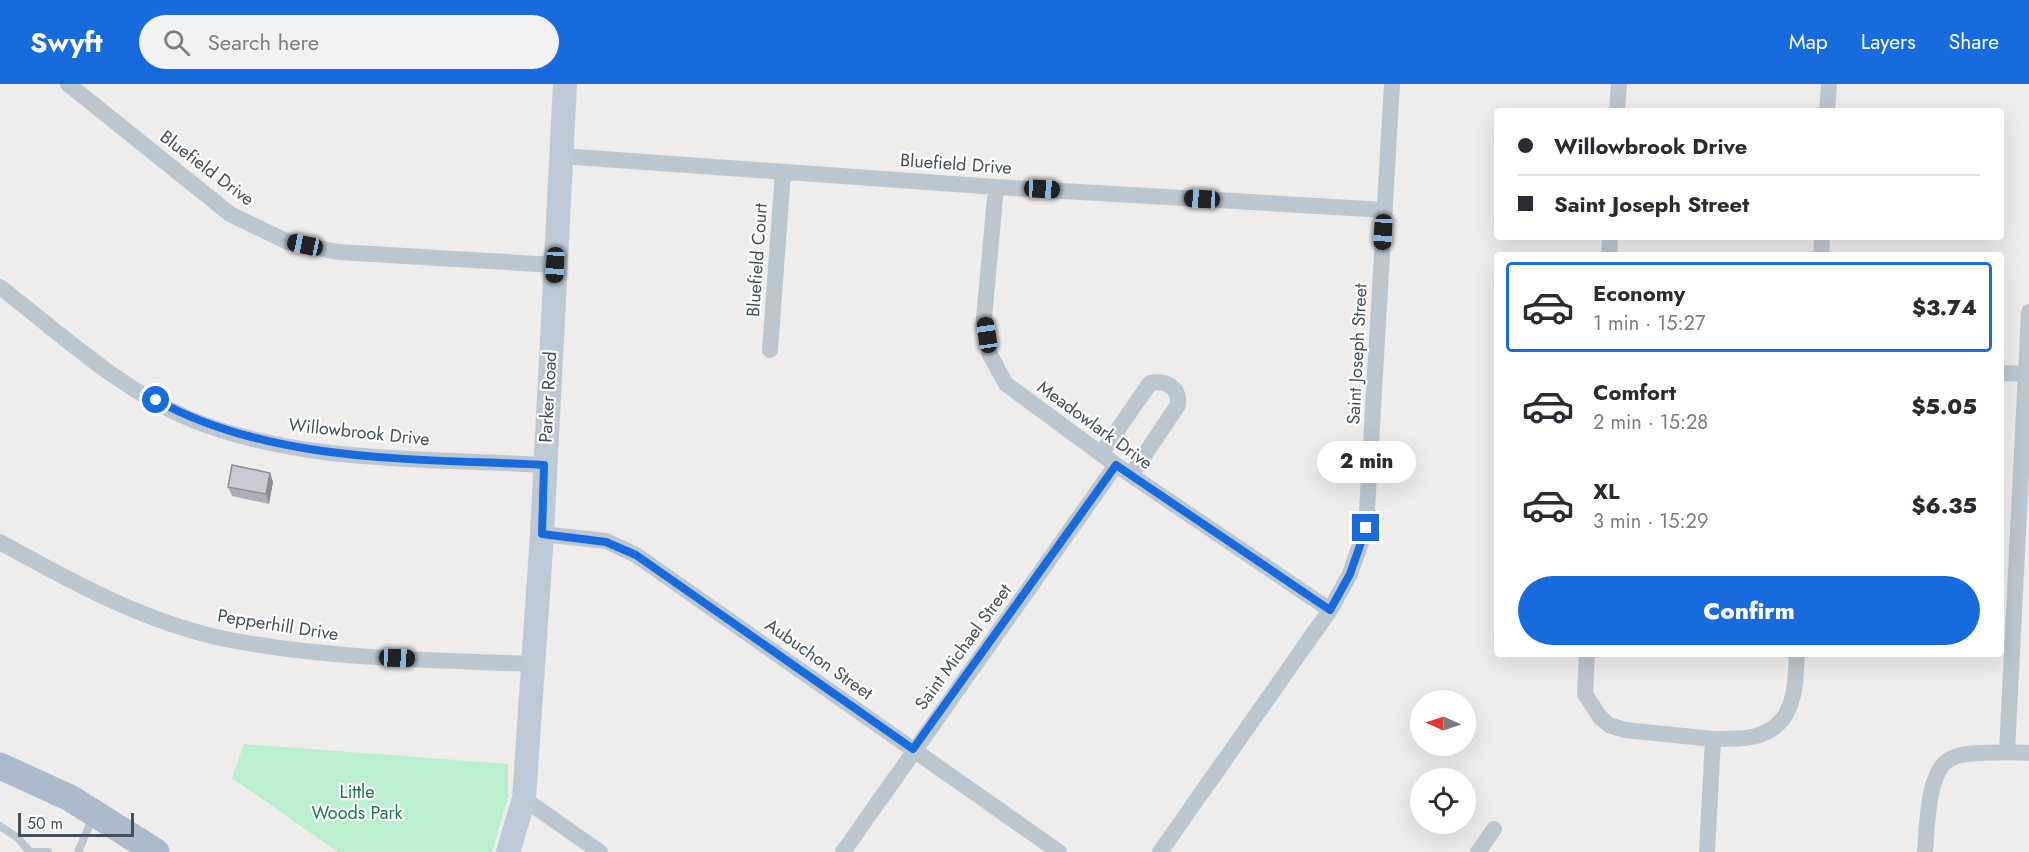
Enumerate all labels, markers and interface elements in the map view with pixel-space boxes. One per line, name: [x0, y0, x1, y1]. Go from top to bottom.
search box: [139, 15, 559, 69]
text: Swyft: [30, 22, 103, 63]
icon: search: [160, 26, 193, 59]
text: Search here: [208, 26, 319, 58]
text: Map: [1789, 27, 1828, 57]
text: Layers: [1861, 27, 1916, 57]
text: Share: [1949, 27, 1999, 57]
street label: Bluefield Drive: [155, 124, 259, 212]
text: Willowbrook Drive: [1554, 130, 1747, 162]
street label: Bluefield Drive: [899, 147, 1013, 181]
car: [1024, 179, 1060, 199]
text: Saint Joseph Street: [1554, 188, 1749, 220]
car: [1184, 189, 1220, 209]
street label: Bluefield Court: [740, 202, 774, 318]
car: [1373, 214, 1393, 250]
car: [286, 232, 324, 258]
car: [545, 247, 565, 283]
text: Economy: [1593, 277, 1685, 309]
icon: car: [1521, 280, 1575, 334]
street label: Saint Joseph Street: [1340, 282, 1374, 425]
text: $3.74: [1912, 291, 1977, 323]
text: 1 min · 15:27: [1593, 309, 1705, 338]
car: [976, 316, 998, 354]
street label: Parker Road: [533, 351, 563, 443]
street label: Meadowlark Drive: [1032, 374, 1158, 476]
text: Comfort: [1593, 376, 1676, 408]
icon: car: [1521, 379, 1575, 433]
route start: [142, 386, 169, 413]
text: $5.05: [1911, 390, 1977, 422]
text: 2 min · 15:28: [1593, 408, 1708, 437]
street label: Willowbrook Drive: [287, 412, 431, 452]
callout: 2 min: [1316, 441, 1416, 483]
text: 2 min: [1340, 447, 1393, 476]
text: XL: [1593, 475, 1620, 507]
icon: car: [1521, 478, 1575, 532]
text: $6.35: [1912, 489, 1977, 521]
text: 3 min · 15:29: [1593, 507, 1708, 536]
route end: [1352, 514, 1379, 541]
button: Confirm: [1518, 576, 1980, 645]
street label: Saint Michael Street: [908, 578, 1018, 715]
street label: Pepperhill Drive: [216, 603, 340, 647]
street label: Aubuchon Street: [760, 612, 879, 706]
car: [379, 648, 415, 668]
north arrow: [1410, 690, 1476, 756]
map controls: [1410, 690, 1476, 834]
button: locate: [1410, 768, 1476, 834]
park label: Little Woods Park: [311, 779, 403, 826]
scale bar: [18, 810, 134, 838]
text: 50 m: [27, 812, 63, 835]

